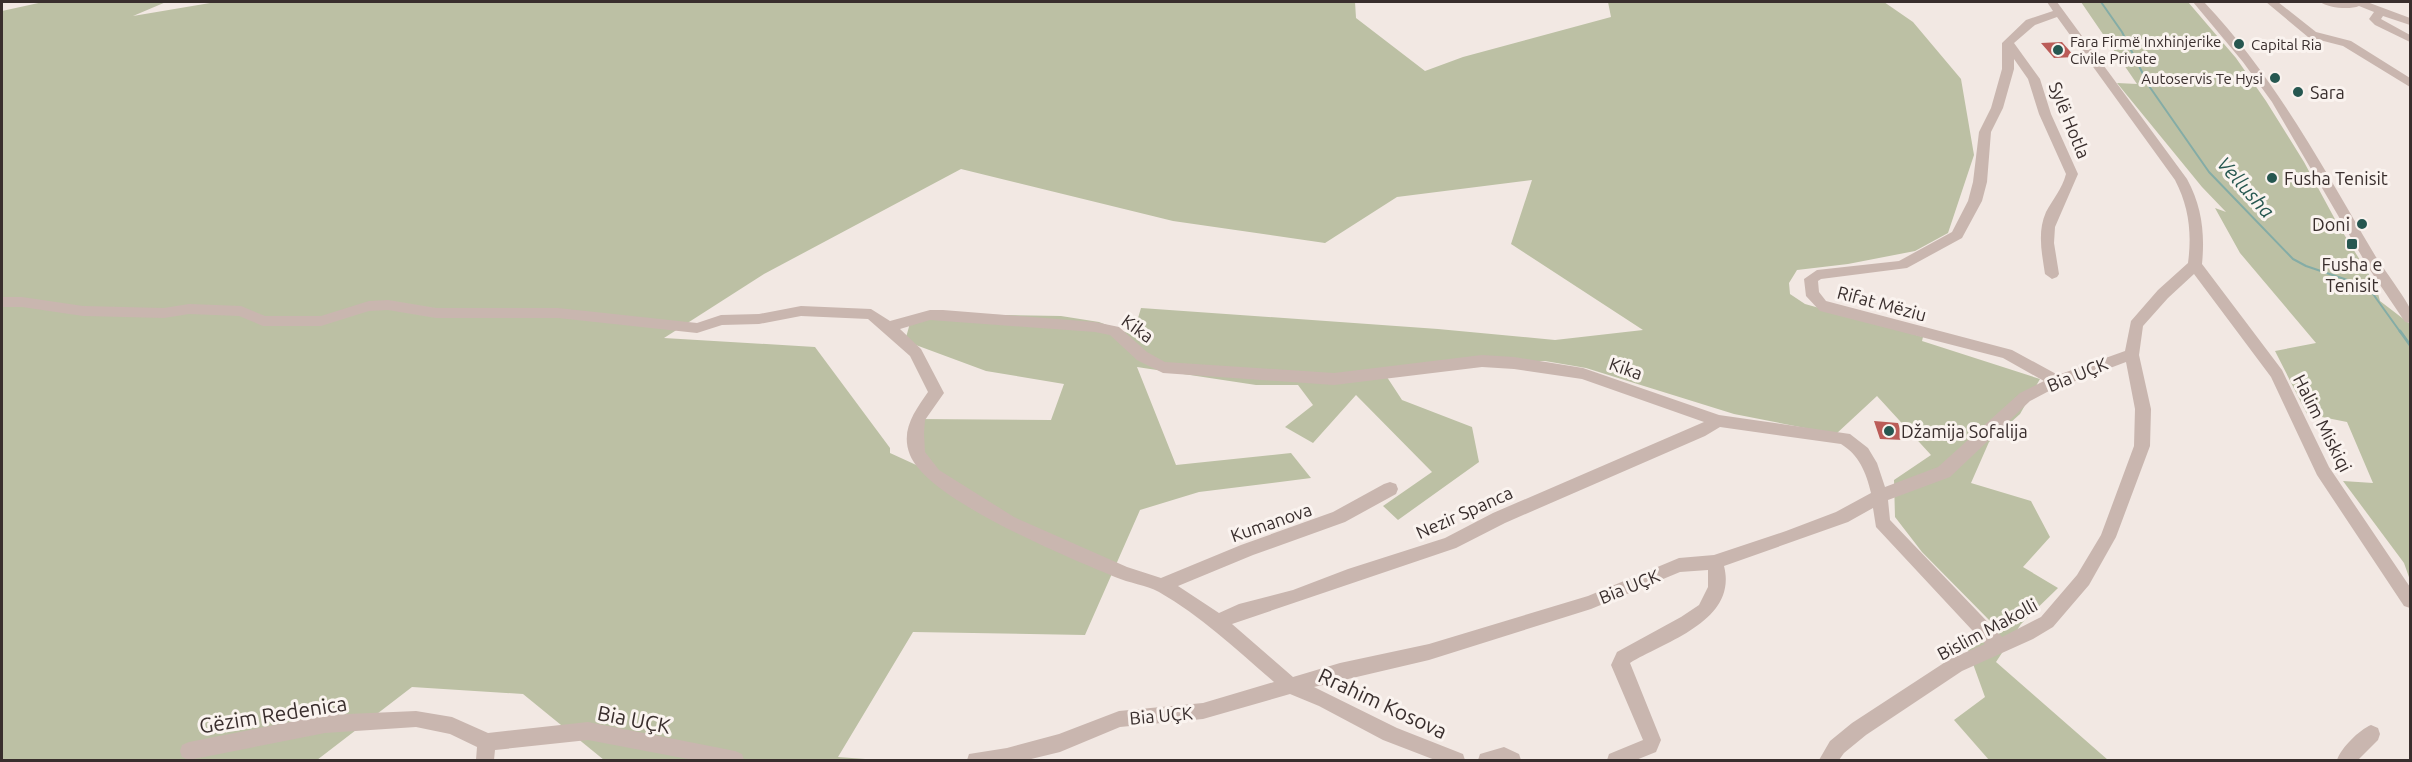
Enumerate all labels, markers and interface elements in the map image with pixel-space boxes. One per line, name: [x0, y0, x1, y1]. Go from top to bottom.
place label: Fara Firmë Inxhinjerike Civile Private: [2070, 33, 2221, 67]
place label: Capital Ria: [2251, 36, 2322, 53]
marker: Capital Ria: [2232, 37, 2246, 51]
marker: Fara Firmë Inxhinjerike Civile Private: [2051, 43, 2065, 57]
place label: Autoservis Te Hysi: [2141, 70, 2263, 87]
marker: Autoservis Te Hysi: [2268, 71, 2282, 85]
street label: Sylë Hotla: [2046, 79, 2094, 161]
place label: Sara: [2310, 82, 2345, 102]
marker: Sara: [2291, 85, 2305, 99]
water label: Vellusha: [2213, 152, 2279, 222]
place label: Fusha Tenisit: [2284, 168, 2388, 188]
marker: Fusha Tenisit: [2265, 171, 2279, 185]
place label: Doni: [2312, 214, 2350, 234]
marker: Doni: [2355, 217, 2369, 231]
marker: Fusha e Tenisit: [2345, 237, 2359, 251]
place label: Fusha e Tenisit: [2322, 254, 2382, 295]
street label: Rifat Mëziu: [1835, 282, 1929, 324]
street label: Kika: [1118, 310, 1158, 346]
street label: Kika: [1607, 353, 1645, 383]
street label: Bia UÇK: [2044, 353, 2110, 395]
street label: Halim Miskiqi: [2290, 371, 2356, 475]
place label: Džamija Sofalija: [1901, 421, 2028, 441]
marker: Džamija Sofalija: [1882, 424, 1896, 438]
street label: Nezir Spanca: [1413, 482, 1515, 542]
street label: Kumanova: [1228, 499, 1314, 545]
street label: Bia UÇK: [1596, 565, 1662, 607]
street label: Bislim Makolli: [1934, 594, 2040, 664]
street label: Rrahim Kosova: [1315, 663, 1451, 743]
street label: Gëzim Redenica: [197, 690, 349, 738]
street label: Bia UÇK: [595, 700, 673, 738]
street label: Bia UÇK: [1129, 702, 1194, 728]

